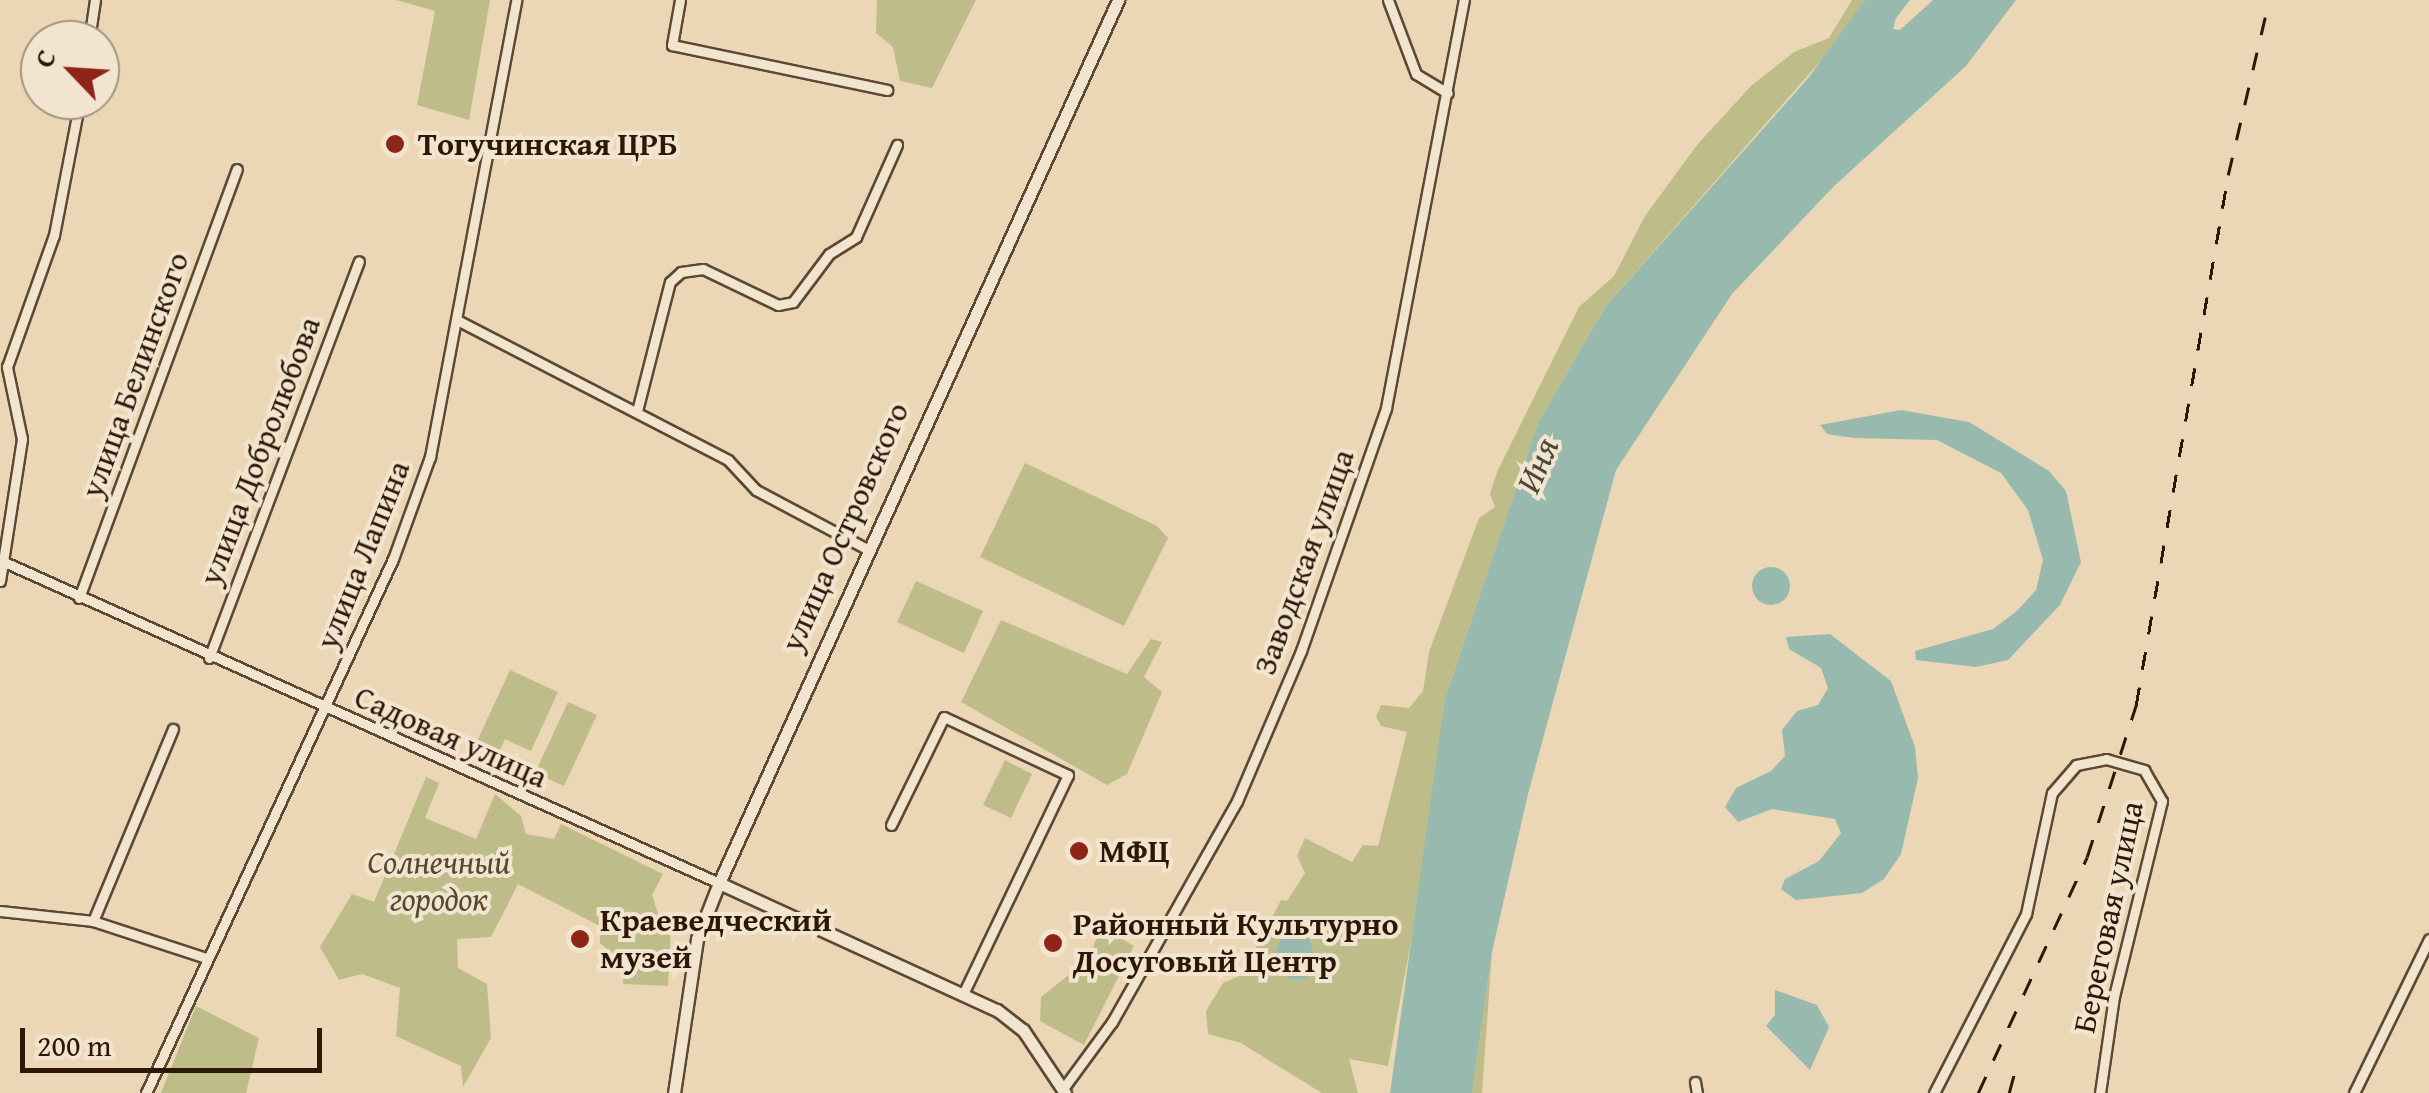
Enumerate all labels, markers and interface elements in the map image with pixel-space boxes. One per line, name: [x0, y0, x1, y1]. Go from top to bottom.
north arrow: [20, 20, 120, 120]
text: С: [22, 42, 66, 74]
place label: Тогучинская ЦРБ: [418, 125, 678, 163]
marker: Тогучинская ЦРБ: [382, 131, 408, 157]
street label: улица Белинского: [73, 247, 197, 503]
street label: улица Добролюбова: [191, 311, 329, 591]
street label: улица Островского: [773, 396, 917, 658]
water label: Иня: [1507, 431, 1567, 499]
street label: Заводская улица: [1245, 444, 1363, 680]
street label: улица Лапина: [308, 455, 418, 655]
street label: Садовая улица: [349, 677, 553, 797]
street label: Береговая улица: [2065, 798, 2151, 1036]
place label: МФЦ: [1099, 832, 1170, 870]
marker: МФЦ: [1068, 840, 1090, 862]
park label: Солнечный городок: [367, 844, 511, 919]
place label: Краеведческий музей: [600, 902, 832, 977]
place label: Районный Культурно Досуговый Центр: [1073, 906, 1398, 981]
marker: Краеведческий музей: [569, 928, 591, 950]
marker: Районный Культурно Досуговый Центр: [1042, 932, 1064, 954]
scale bar: [25, 1008, 328, 1070]
text: 200 m: [37, 1023, 111, 1067]

